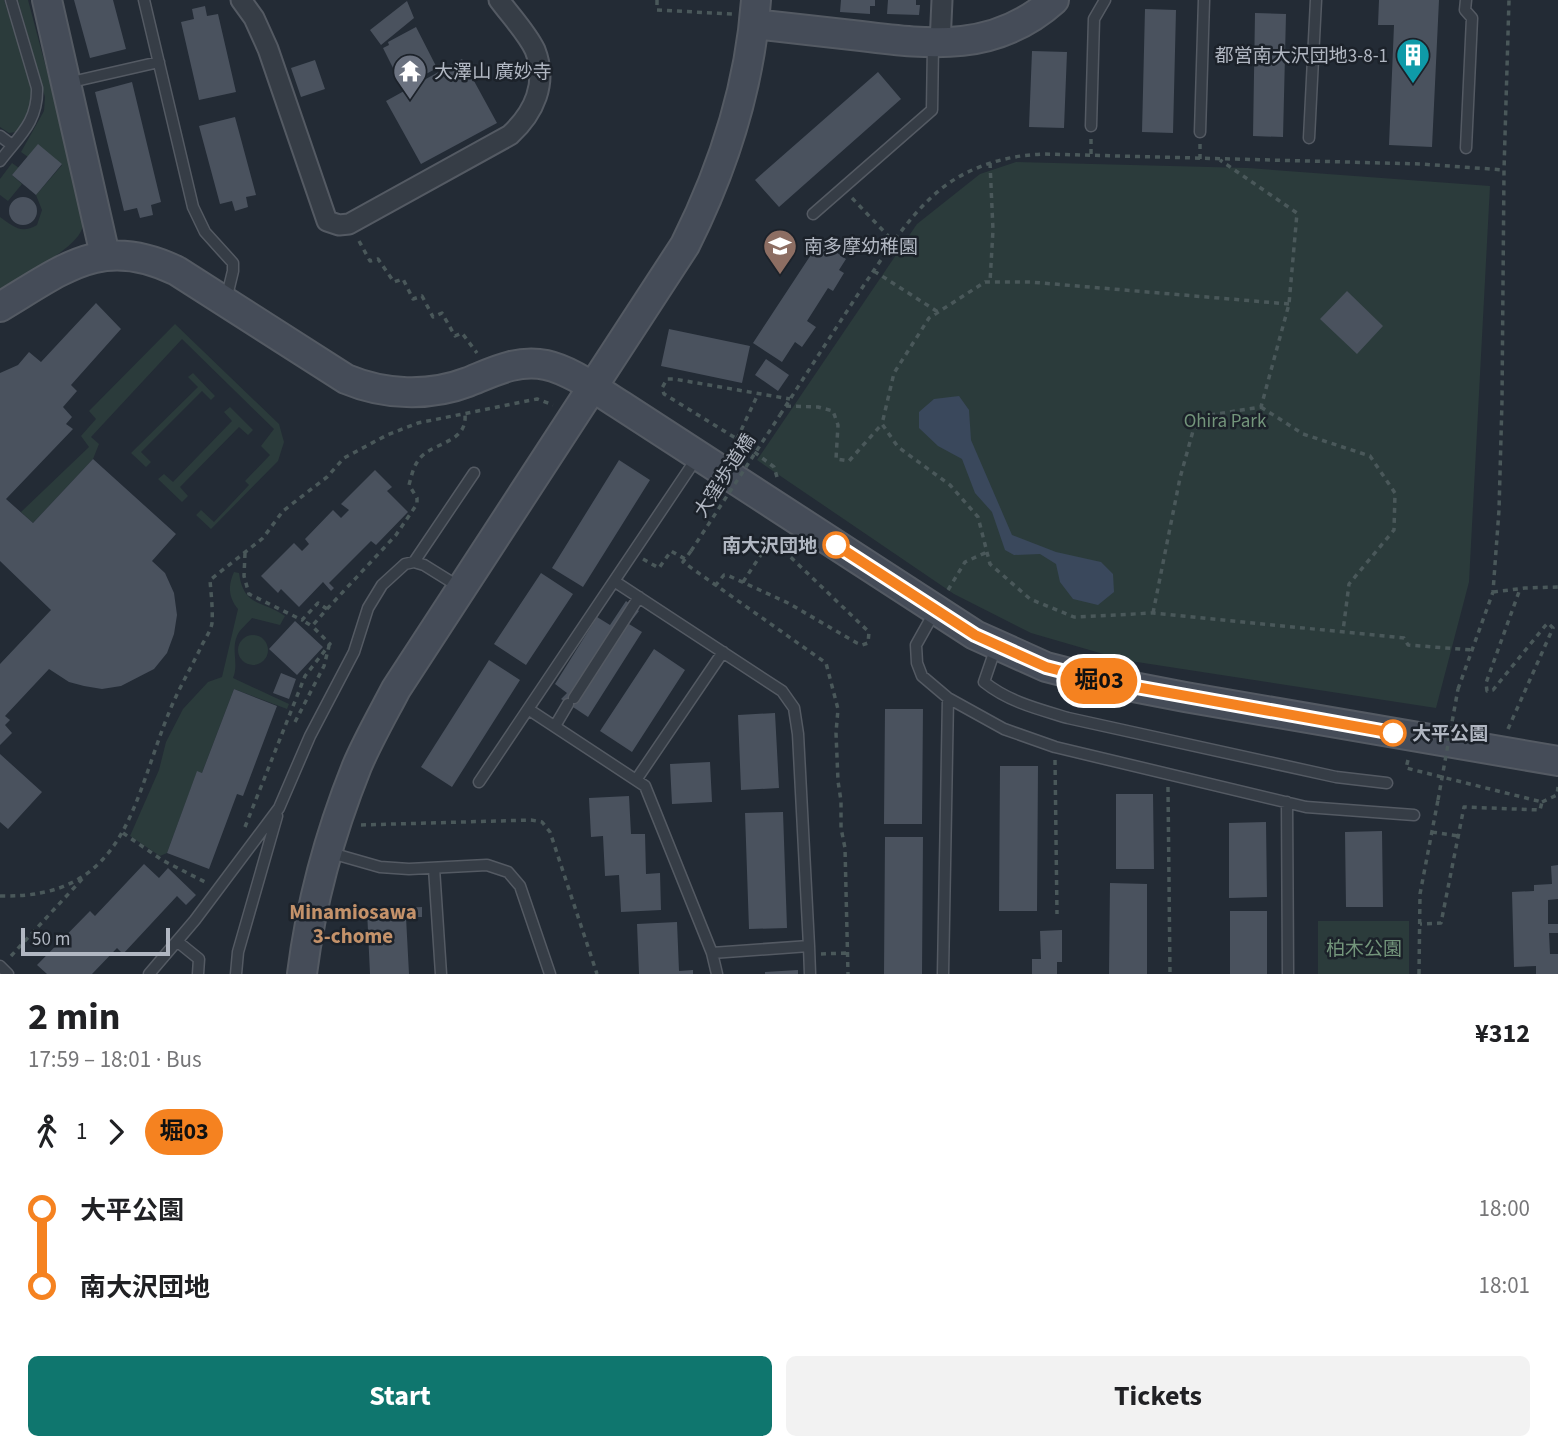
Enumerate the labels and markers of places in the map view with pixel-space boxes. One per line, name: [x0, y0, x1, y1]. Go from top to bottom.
building icon: 都営南大沢団地3-8-1: [1394, 36, 1432, 85]
place label: 都営南大沢団地3-8-1: [1215, 43, 1388, 70]
temple icon: 大澤山 廣妙寺: [391, 52, 429, 101]
place label: 大澤山 廣妙寺: [434, 59, 552, 86]
school or university icon: 南多摩幼稚園: [761, 227, 799, 276]
place label: 南多摩幼稚園: [804, 234, 918, 261]
marker: 南大沢団地: [823, 532, 849, 558]
place label: 南大沢団地: [722, 533, 817, 560]
marker: 大平公園: [1380, 720, 1406, 746]
place label: 大平公園: [1412, 721, 1488, 748]

